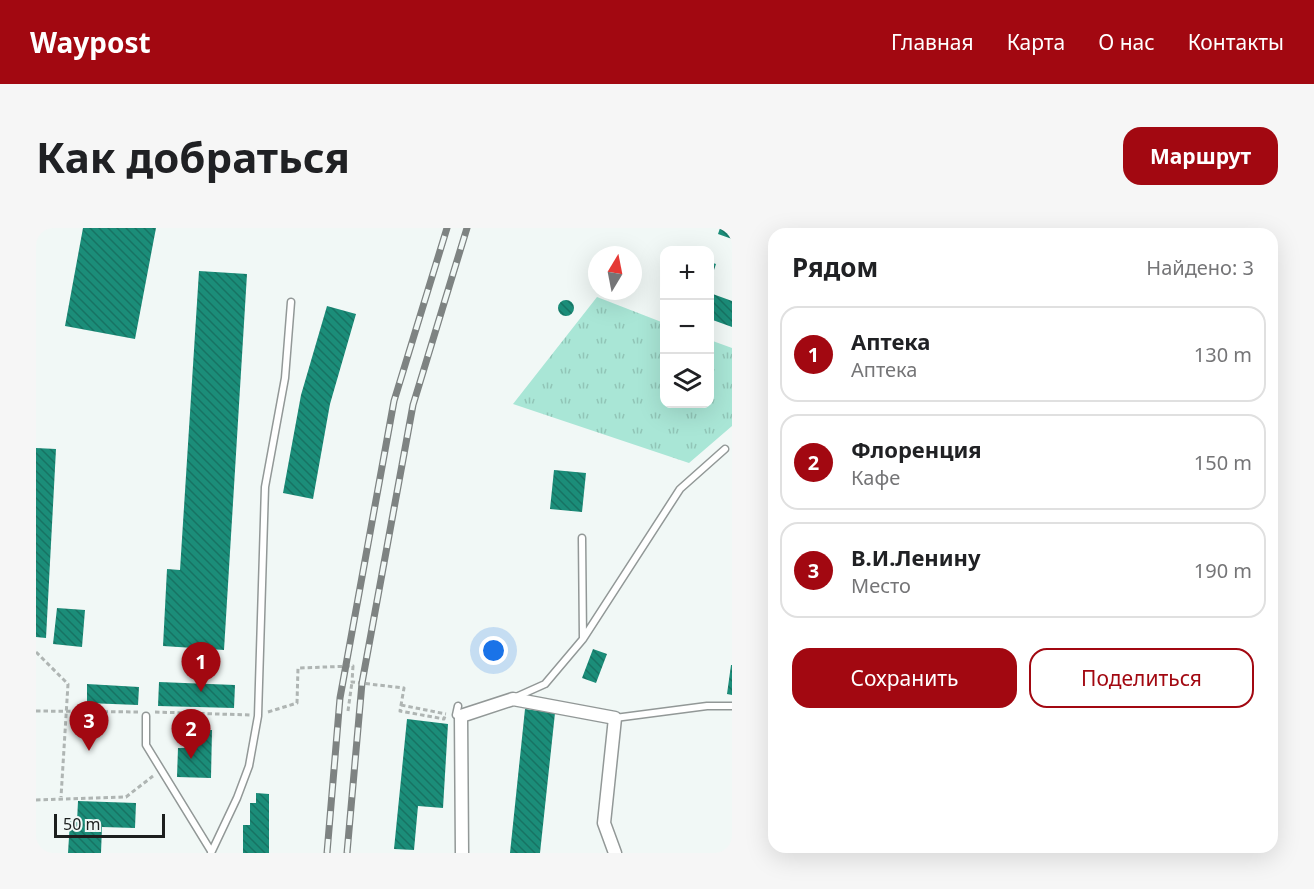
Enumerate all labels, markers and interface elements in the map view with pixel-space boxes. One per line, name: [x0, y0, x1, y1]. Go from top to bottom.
text: Waypost: [30, 23, 151, 61]
text: Главная: [891, 28, 974, 56]
text: Карта: [1007, 28, 1065, 56]
text: О нас: [1098, 28, 1155, 56]
text: Контакты: [1188, 28, 1284, 56]
button: Маршрут: [1123, 127, 1278, 185]
text: Как добраться: [36, 128, 350, 185]
north arrow: [588, 246, 642, 300]
map controls: [660, 246, 714, 408]
button: +: [660, 246, 714, 300]
text: Рядом: [792, 249, 878, 285]
text: Найдено: 3: [1146, 254, 1254, 281]
button: −: [660, 300, 714, 354]
text: Аптека: [851, 326, 931, 356]
text: 1: [808, 341, 819, 368]
text: 130 m: [1194, 341, 1252, 368]
button: layers: [660, 354, 714, 408]
text: Аптека: [851, 356, 917, 383]
text: Флоренция: [851, 434, 982, 464]
text: 2: [808, 449, 819, 476]
text: 150 m: [1194, 449, 1252, 476]
text: Кафе: [851, 464, 900, 491]
text: В.И.Ленину: [851, 542, 981, 572]
text: 3: [808, 557, 819, 584]
text: 190 m: [1194, 557, 1252, 584]
text: Место: [851, 572, 911, 599]
your location: [479, 636, 508, 665]
pin: 1: [182, 642, 220, 692]
button: Сохранить: [792, 648, 1017, 708]
button: Поделиться: [1029, 648, 1254, 708]
pin: 3: [70, 702, 108, 751]
pin: 2: [172, 710, 210, 759]
scale bar: [54, 811, 165, 838]
text: 50 m: [63, 813, 100, 835]

